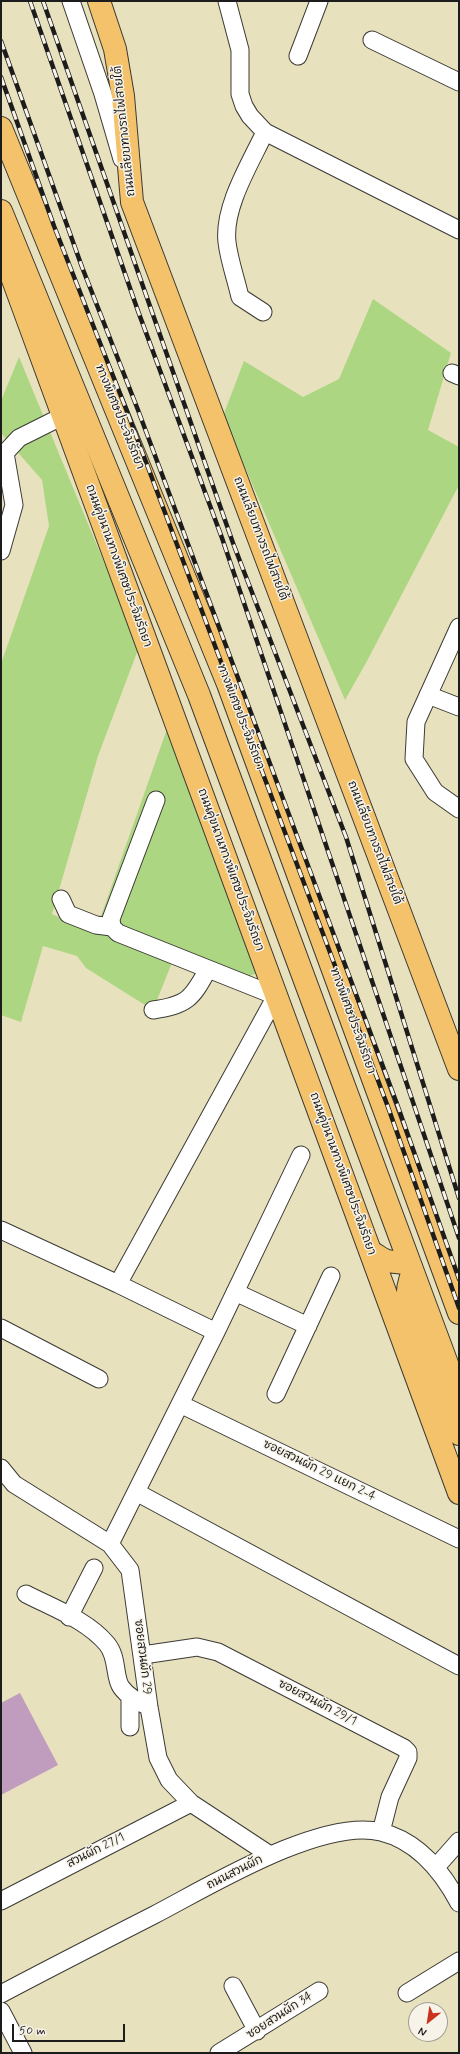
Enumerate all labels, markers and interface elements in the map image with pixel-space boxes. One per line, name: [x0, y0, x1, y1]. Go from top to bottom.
street label: ถนนเลียบทางรถไฟสายใต้: [111, 65, 139, 197]
street label: ทางพิเศษประจิมรัถยา: [91, 362, 147, 472]
street label: ถนนเลียบทางรถไฟสายใต้: [230, 475, 290, 603]
street label: ถนนคู่ขนานทางพิเศษประจิมรัถยา: [82, 483, 154, 649]
street label: ทางพิเศษประจิมรัถยา: [213, 662, 267, 772]
street label: ถนนเลียบทางรถไฟสายใต้: [344, 779, 404, 907]
street label: ถนนคู่ขนานทางพิเศษประจิมรัถยา: [194, 787, 266, 953]
street label: ทางพิเศษประจิมรัถยา: [326, 966, 378, 1076]
street label: ถนนคู่ขนานทางพิเศษประจิมรัถยา: [306, 1091, 378, 1257]
street label: ซอยสวนผัก 29 แยก 2-4: [260, 1437, 378, 1505]
street label: ซอยสวนผัก 29: [130, 1619, 154, 1695]
street label: ซอยสวนผัก 29/1: [275, 1677, 359, 1729]
street label: สวนผัก 27/1: [65, 1830, 127, 1872]
street label: ถนนสวนผัก: [205, 1853, 265, 1893]
street label: ซอยสวนผัก 34: [245, 1989, 315, 2043]
north arrow: [408, 2002, 448, 2042]
scale bar: [14, 2016, 127, 2042]
text: 50 m: [19, 2023, 46, 2039]
text: N: [416, 2024, 429, 2039]

